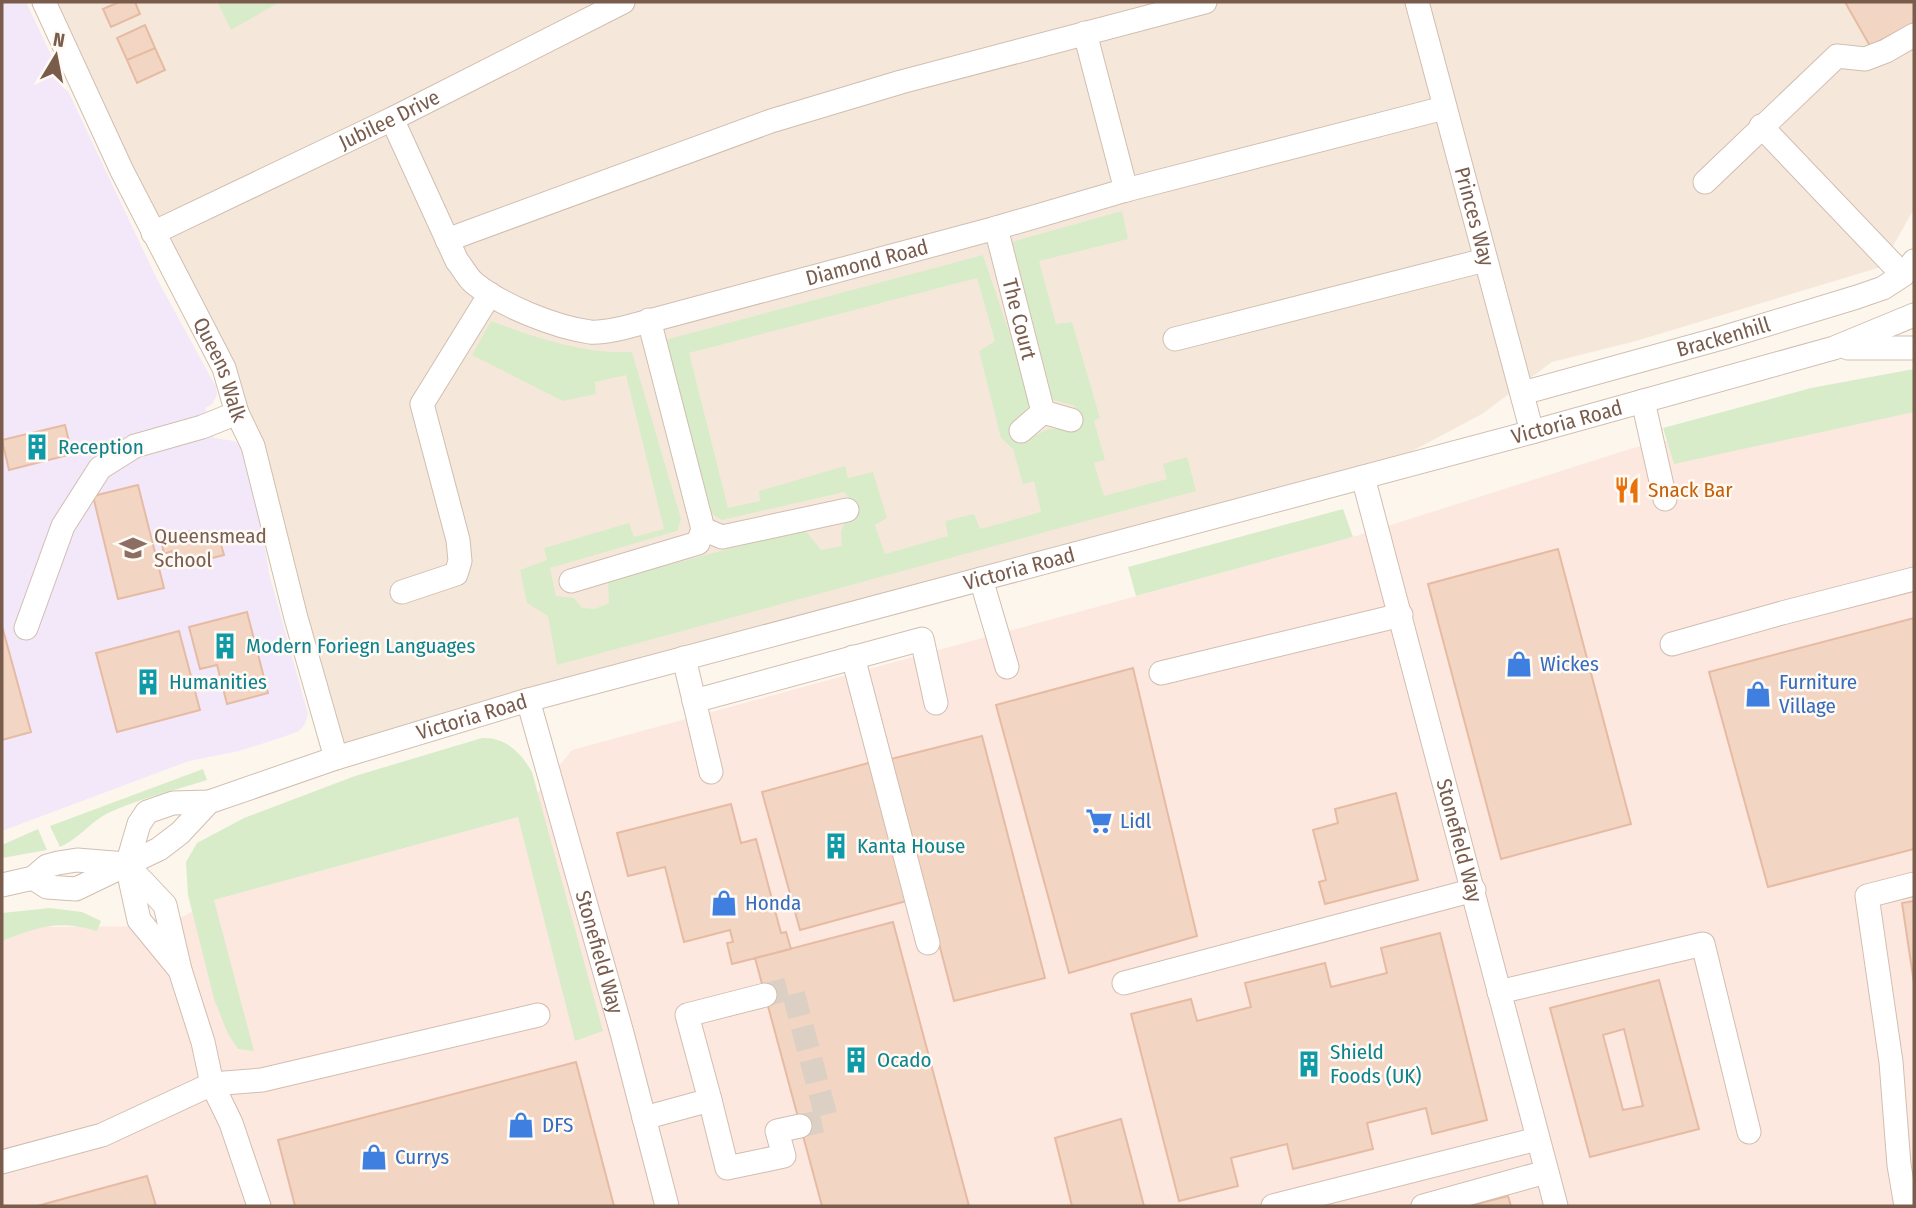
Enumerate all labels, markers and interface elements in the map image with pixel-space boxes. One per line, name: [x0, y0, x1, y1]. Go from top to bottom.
north arrow: [21, 21, 91, 91]
text: N: [51, 27, 66, 52]
street label: Jubilee Drive: [335, 84, 444, 155]
street label: Princes Way: [1449, 164, 1500, 270]
street label: Diamond Road: [803, 234, 931, 291]
street label: The Court: [996, 276, 1042, 362]
street label: Brackenhill: [1674, 311, 1774, 363]
street label: Queens Walk: [187, 313, 252, 426]
street label: Victoria Road: [1509, 394, 1625, 450]
building icon: Reception: [22, 432, 52, 462]
place label: Reception: [58, 434, 144, 460]
restaurant icon: Snack Bar: [1612, 475, 1642, 505]
place label: Snack Bar: [1648, 477, 1733, 503]
place label: Queensmead School: [154, 523, 267, 573]
school or university icon: Queensmead School: [118, 533, 148, 563]
street label: Victoria Road: [961, 542, 1078, 596]
building icon: Modern Foriegn Languages: [210, 631, 240, 661]
place label: Modern Foriegn Languages: [246, 633, 475, 659]
shop icon: Wickes: [1504, 649, 1534, 679]
place label: Wickes: [1540, 651, 1599, 677]
building icon: Humanities: [133, 667, 163, 697]
place label: Humanities: [169, 669, 267, 695]
place label: Furniture Village: [1779, 669, 1857, 719]
shop icon: Furniture Village: [1743, 679, 1773, 709]
street label: Victoria Road: [414, 688, 530, 746]
street label: Stonefield Way: [1430, 776, 1488, 906]
supermarket icon: Lidl: [1084, 806, 1114, 836]
place label: Lidl: [1120, 808, 1152, 834]
building icon: Kanta House: [821, 831, 851, 861]
place label: Kanta House: [857, 833, 965, 859]
street label: Stonefield Way: [569, 888, 629, 1017]
shop icon: Honda: [709, 888, 739, 918]
place label: Honda: [745, 890, 801, 916]
place label: Shield Foods (UK): [1330, 1039, 1422, 1089]
building icon: Ocado: [841, 1045, 871, 1075]
place label: Ocado: [877, 1047, 932, 1073]
building icon: Shield Foods (UK): [1294, 1049, 1324, 1079]
shop icon: DFS: [506, 1110, 536, 1140]
place label: DFS: [542, 1112, 573, 1138]
shop icon: Currys: [359, 1142, 389, 1172]
place label: Currys: [395, 1144, 449, 1170]

